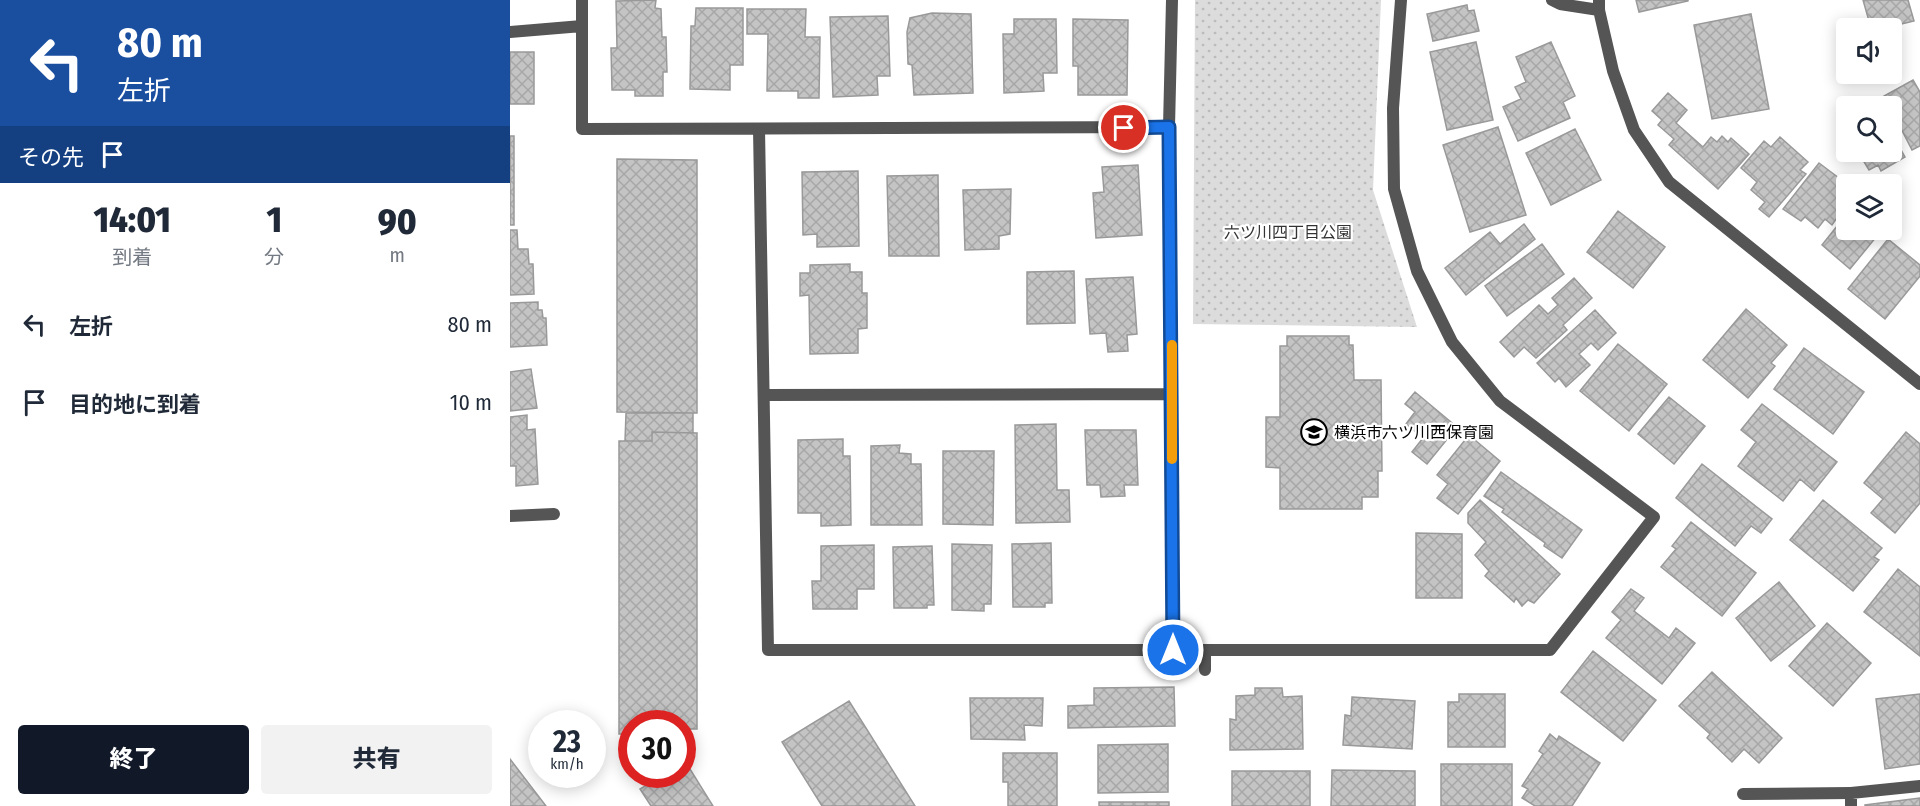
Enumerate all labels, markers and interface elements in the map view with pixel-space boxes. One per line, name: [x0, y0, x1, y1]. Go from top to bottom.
text: 80 m: [117, 18, 203, 68]
map controls: [1836, 18, 1902, 240]
button: sound: [1836, 18, 1902, 84]
icon: left: [18, 24, 96, 102]
text: 左折: [117, 75, 171, 107]
button: search: [1836, 96, 1902, 162]
pin: [1098, 102, 1149, 153]
icon: arrive: [1107, 111, 1140, 144]
icon: arrive: [96, 138, 129, 171]
text: その先: [18, 144, 84, 171]
button: layers: [1836, 174, 1902, 240]
text: 14:01: [93, 198, 171, 242]
text: 1: [267, 198, 282, 242]
text: 90: [378, 200, 417, 244]
park label: 六ツ川四丁目公園: [1224, 223, 1352, 242]
text: m: [389, 243, 405, 267]
text: 到着: [112, 245, 152, 269]
text: 分: [264, 245, 284, 269]
icon: left: [18, 308, 51, 341]
text: 80 m: [447, 311, 492, 338]
text: 左折: [69, 313, 113, 340]
icon: arrive: [18, 386, 51, 419]
text: 10 m: [450, 389, 492, 416]
text: 目的地に到着: [69, 391, 201, 418]
school or university icon: 横浜市六ツ川西保育園: [1299, 417, 1329, 447]
place label: 横浜市六ツ川西保育園: [1334, 423, 1494, 442]
position arrow: [1141, 618, 1205, 682]
speed limit sign: 30: [618, 710, 696, 788]
text: 23: [553, 724, 581, 760]
button: 終了: [18, 725, 249, 794]
button: 共有: [261, 725, 492, 794]
text: km/h: [550, 755, 584, 773]

